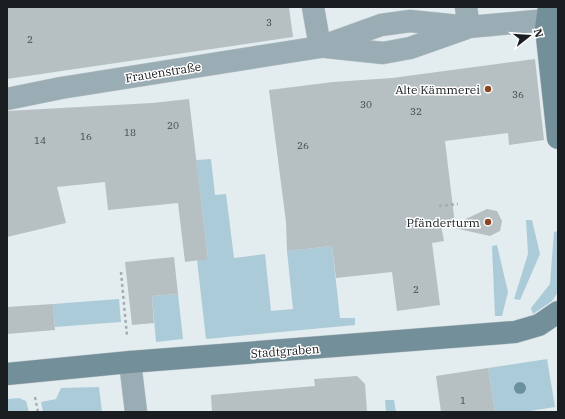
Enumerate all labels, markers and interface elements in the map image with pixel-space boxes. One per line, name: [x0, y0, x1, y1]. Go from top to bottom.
house number: 3: [266, 16, 272, 29]
north arrow: [509, 16, 549, 56]
text: N: [531, 27, 547, 40]
house number: 2: [27, 33, 33, 46]
street label: Frauenstraße: [124, 59, 202, 85]
place label: Alte Kämmerei: [395, 82, 480, 97]
marker: Alte Kämmerei: [483, 84, 493, 94]
house number: 36: [512, 88, 524, 101]
house number: 30: [360, 98, 372, 111]
house number: 32: [410, 105, 422, 118]
house number: 20: [167, 119, 179, 132]
house number: 18: [124, 126, 136, 139]
house number: 16: [80, 130, 92, 143]
house number: 14: [34, 134, 46, 147]
house number: 26: [297, 139, 309, 152]
place label: Pfänderturm: [407, 215, 481, 230]
marker: Pfänderturm: [483, 217, 493, 227]
house number: 2: [413, 283, 419, 296]
street label: Stadtgraben: [250, 341, 320, 361]
house number: 1: [460, 394, 466, 407]

